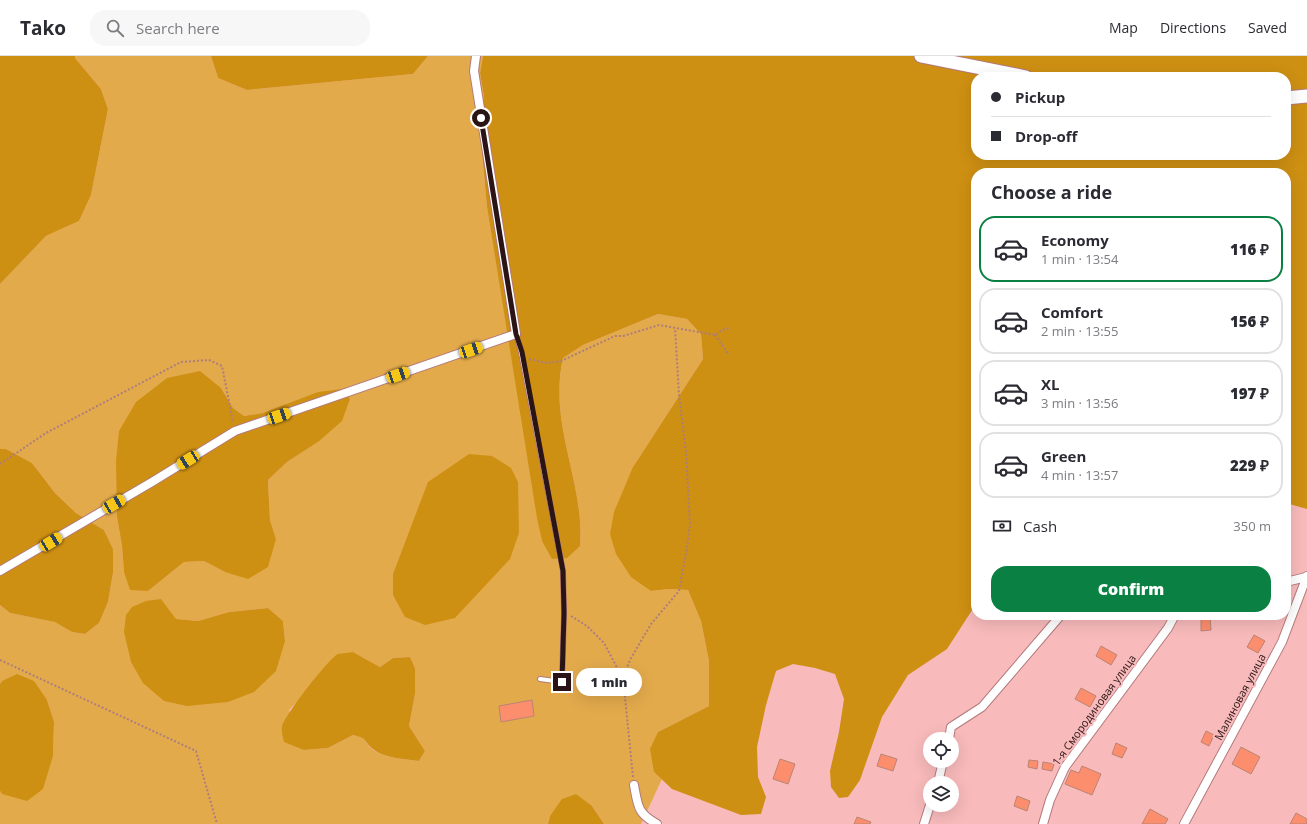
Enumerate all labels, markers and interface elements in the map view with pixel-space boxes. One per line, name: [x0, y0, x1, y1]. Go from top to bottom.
search box: [90, 10, 370, 46]
text: Tako: [20, 15, 66, 41]
icon: search: [104, 17, 126, 39]
text: Search here: [136, 18, 220, 38]
text: Map: [1109, 18, 1138, 37]
text: Directions: [1160, 18, 1226, 37]
text: Saved: [1248, 18, 1287, 37]
text: Pickup: [1015, 87, 1065, 107]
route start: [472, 109, 490, 127]
text: Drop-off: [1015, 126, 1077, 146]
text: Choose a ride: [991, 180, 1112, 204]
text: Economy: [1041, 230, 1109, 250]
icon: car: [993, 231, 1029, 267]
text: 116 ₽: [1230, 239, 1269, 259]
text: 1 min · 13:54: [1041, 250, 1118, 268]
text: Comfort: [1041, 302, 1103, 322]
icon: car: [993, 303, 1029, 339]
text: 156 ₽: [1230, 311, 1269, 331]
text: 2 min · 13:55: [1041, 322, 1118, 340]
car: [458, 340, 484, 360]
car: [385, 365, 411, 385]
text: XL: [1041, 374, 1059, 394]
icon: car: [993, 375, 1029, 411]
text: 197 ₽: [1230, 383, 1269, 403]
text: 3 min · 13:56: [1041, 394, 1118, 412]
car: [266, 406, 292, 426]
text: Green: [1041, 446, 1086, 466]
icon: car: [993, 447, 1029, 483]
car: [175, 449, 201, 471]
text: 229 ₽: [1230, 455, 1269, 475]
text: 4 min · 13:57: [1041, 466, 1118, 484]
car: [101, 493, 127, 515]
icon: cash: [991, 515, 1013, 537]
text: Cash: [1023, 516, 1057, 536]
text: 350 m: [1233, 517, 1271, 535]
car: [38, 531, 64, 553]
button: Confirm: [991, 566, 1271, 612]
street label: 1-я Смородиновая улица: [1048, 651, 1139, 768]
street label: Малиновая улица: [1210, 651, 1269, 743]
callout: 1 min: [576, 668, 642, 696]
route end: [553, 673, 571, 691]
text: 1 min: [591, 673, 627, 691]
map controls: [923, 732, 959, 812]
button: locate: [923, 732, 959, 768]
button: layers: [923, 776, 959, 812]

